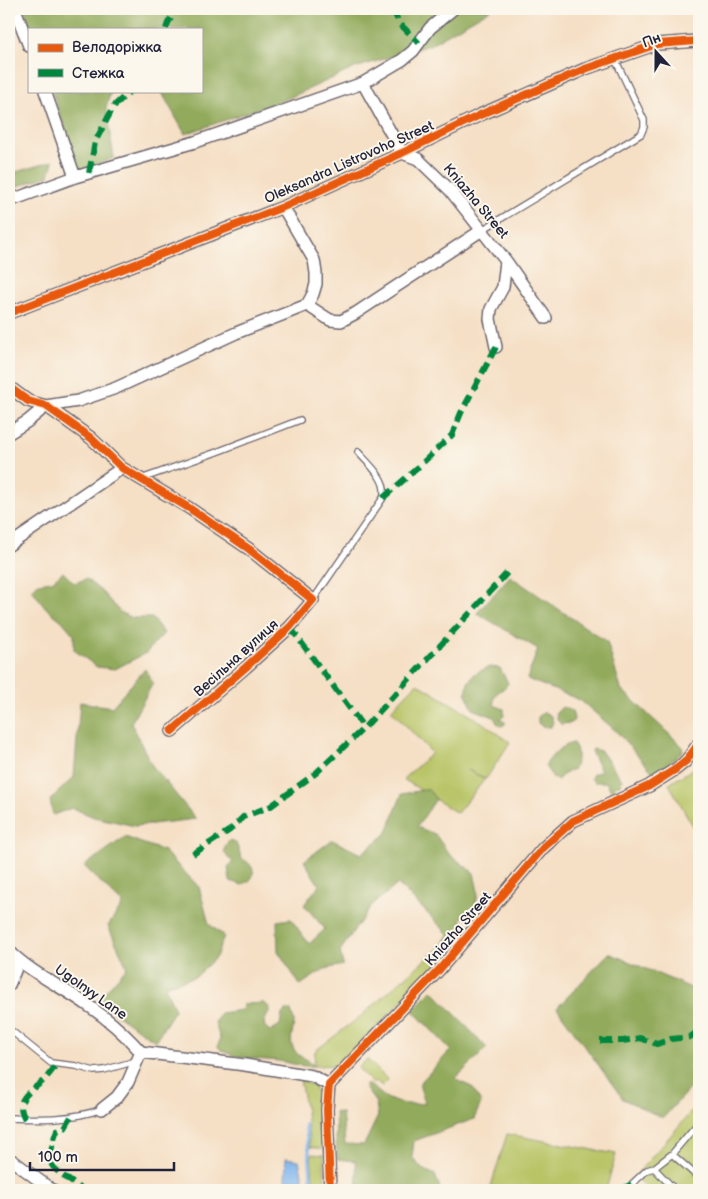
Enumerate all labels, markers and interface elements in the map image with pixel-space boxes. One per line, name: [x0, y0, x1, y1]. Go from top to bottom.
legend: [28, 28, 202, 92]
north arrow: [630, 28, 680, 78]
text: Пн: [640, 29, 663, 52]
text: Велодоріжка: [72, 38, 162, 57]
text: Стежка: [72, 64, 125, 83]
street label: Oleksandra Listrovoho Street: [262, 117, 437, 207]
street label: Kniazha Street: [440, 160, 513, 242]
street label: Весільна вулиця: [190, 616, 282, 700]
street label: Kniazha Street: [421, 888, 495, 969]
street label: Ugolnyy Lane: [51, 961, 131, 1023]
scale bar: [30, 1139, 174, 1171]
text: 100 m: [38, 1148, 78, 1167]

